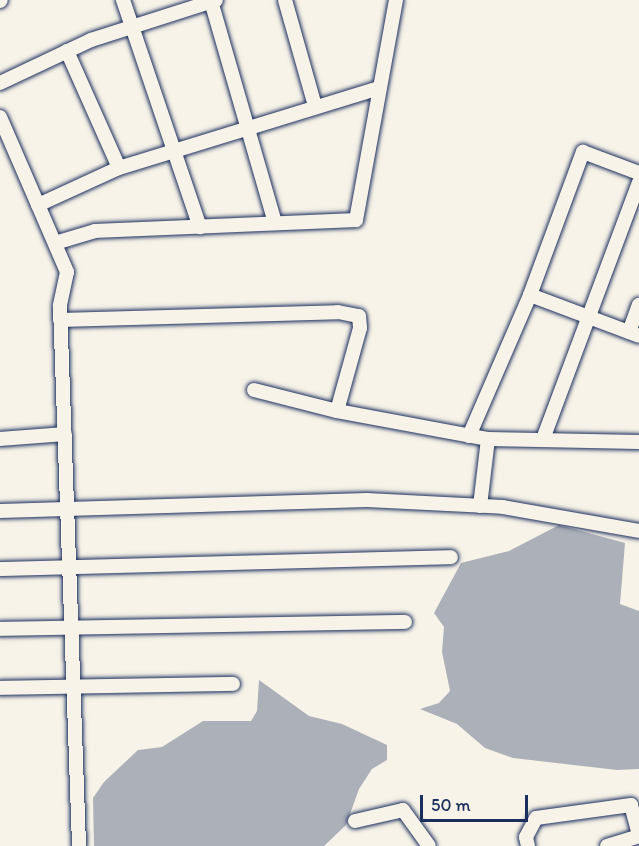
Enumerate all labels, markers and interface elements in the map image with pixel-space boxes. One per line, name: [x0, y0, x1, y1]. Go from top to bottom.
scale bar: [423, 783, 531, 821]
text: 50 m: [431, 794, 471, 816]

